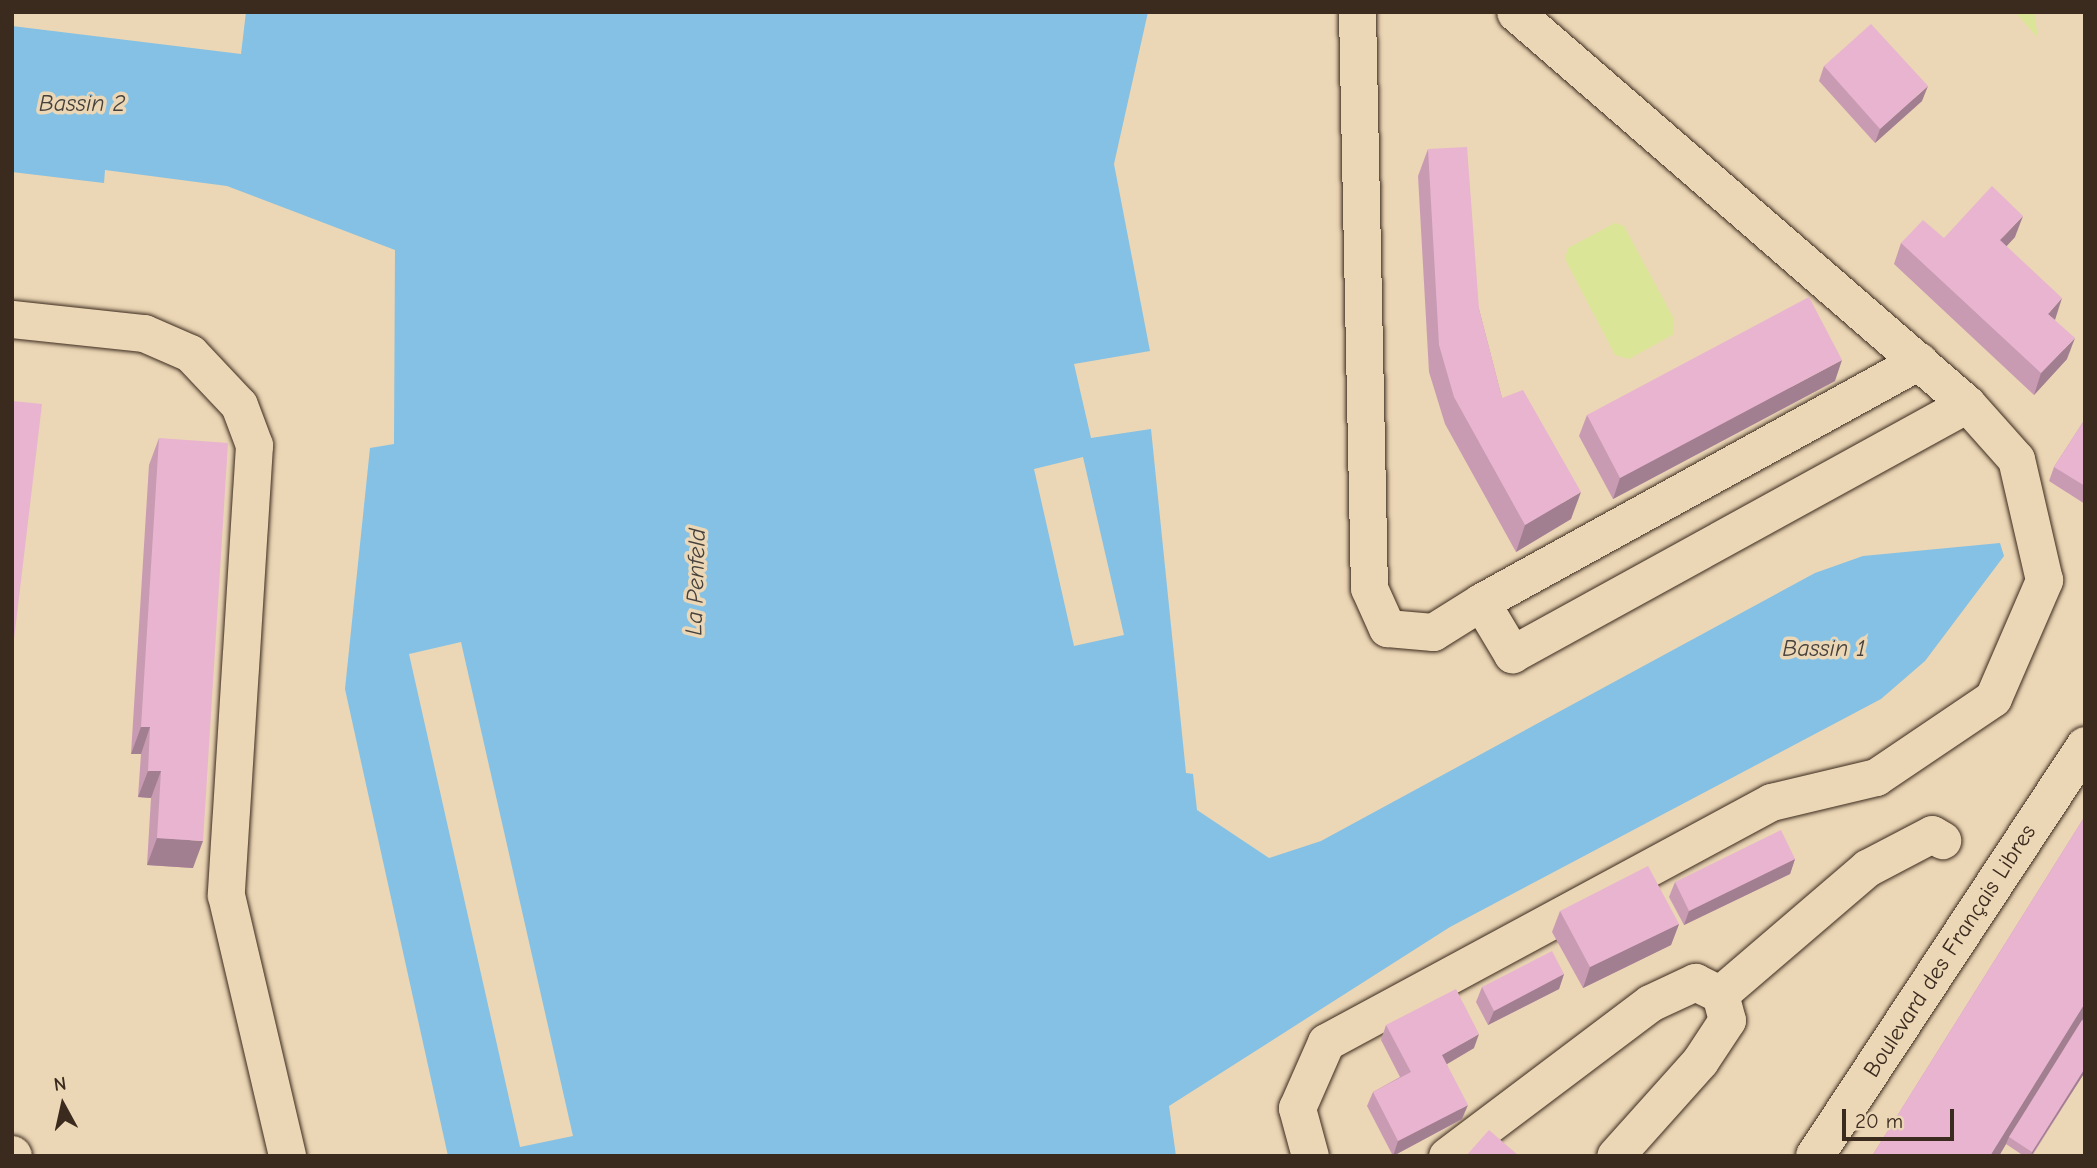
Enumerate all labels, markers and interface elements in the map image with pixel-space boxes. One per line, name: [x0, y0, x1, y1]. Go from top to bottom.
water label: Bassin 2: [39, 90, 125, 118]
water label: La Penfeld: [680, 528, 712, 636]
water label: Bassin 1: [1782, 635, 1866, 663]
street label: Boulevard des Français Libres: [1858, 819, 2042, 1083]
north arrow: [28, 1070, 98, 1140]
text: N: [52, 1072, 68, 1096]
scale bar: [1845, 1094, 1957, 1138]
text: 20 m: [1855, 1109, 1903, 1133]

